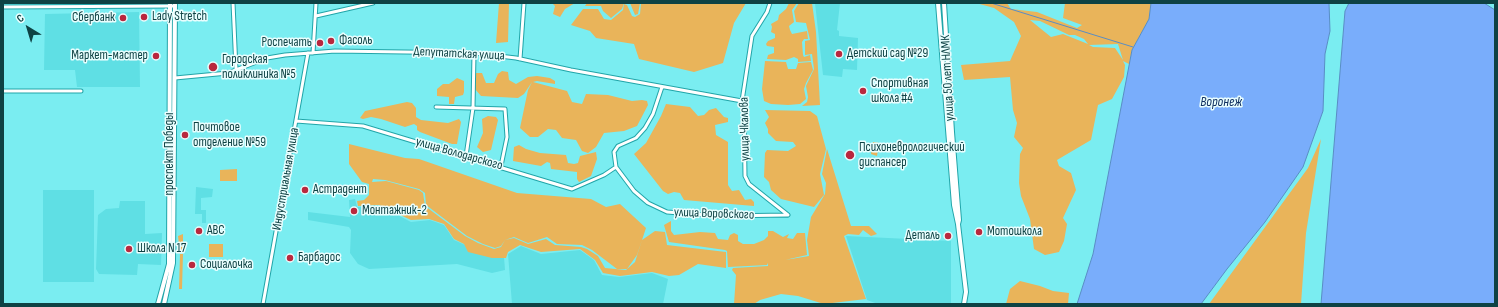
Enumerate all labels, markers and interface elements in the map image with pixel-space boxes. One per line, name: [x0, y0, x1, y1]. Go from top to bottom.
north arrow: [8, 8, 48, 48]
place label: Lady Stretch: [152, 9, 207, 25]
place label: Сбербанк: [72, 10, 115, 26]
text: С: [14, 11, 27, 25]
marker: Lady Stretch: [139, 12, 149, 22]
marker: Сбербанк: [118, 13, 128, 23]
place label: Фасоль: [339, 33, 372, 49]
street label: улица 50 лет НЛМК: [938, 34, 958, 122]
place label: Роспечать: [261, 35, 312, 51]
marker: Фасоль: [326, 36, 336, 46]
marker: Роспечать: [315, 38, 325, 48]
street label: Депутатская улица: [413, 44, 505, 64]
place label: Детский сад №29: [847, 46, 928, 62]
place label: Маркет-мастер: [71, 48, 148, 64]
marker: Детский сад №29: [834, 49, 844, 59]
marker: Маркет-мастер: [151, 51, 161, 61]
place label: Городская поликлиника №5: [222, 52, 296, 83]
marker: Городская поликлиника №5: [207, 61, 219, 73]
place label: Спортивная школа #4: [871, 76, 928, 107]
marker: Спортивная школа #4: [858, 86, 868, 96]
water label: Воронеж: [1200, 94, 1242, 110]
street label: улица Чкалова: [737, 97, 753, 161]
street label: проспект Победы: [162, 113, 178, 195]
place label: Почтовое отделение №59: [193, 120, 266, 151]
street label: Индустриальная улица: [269, 126, 303, 232]
marker: Почтовое отделение №59: [180, 130, 190, 140]
street label: улица Володарского: [414, 134, 504, 174]
place label: Психоневрологический диспансер: [859, 140, 965, 171]
marker: Психоневрологический диспансер: [844, 149, 856, 161]
place label: Астрадент: [313, 182, 367, 198]
marker: Астрадент: [300, 185, 310, 195]
place label: Монтажник-2: [362, 203, 427, 219]
street label: улица Воровского: [674, 205, 754, 223]
marker: Монтажник-2: [349, 206, 359, 216]
place label: АВС: [207, 223, 225, 239]
place label: Мотошкола: [987, 224, 1042, 240]
marker: АВС: [194, 226, 204, 236]
marker: Мотошкола: [974, 227, 984, 237]
place label: Деталь: [906, 228, 940, 244]
marker: Деталь: [943, 231, 953, 241]
place label: Школа N 17: [137, 241, 186, 257]
marker: Школа N 17: [124, 244, 134, 254]
place label: Барбадос: [298, 250, 340, 266]
marker: Барбадос: [285, 253, 295, 263]
place label: Социалочка: [200, 257, 253, 273]
marker: Социалочка: [187, 260, 197, 270]

